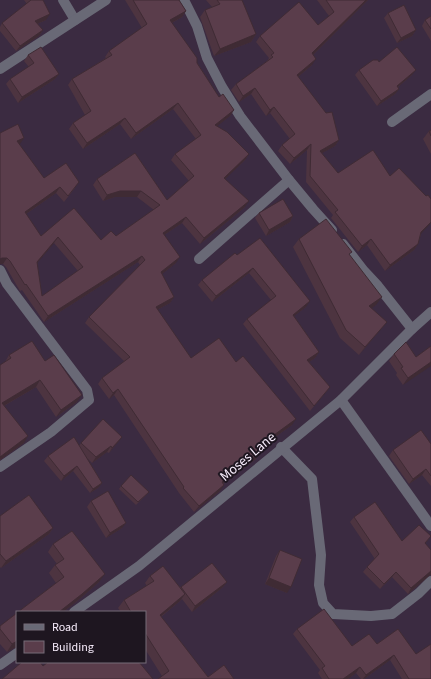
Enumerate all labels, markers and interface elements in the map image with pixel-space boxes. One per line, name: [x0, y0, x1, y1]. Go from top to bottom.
street label: Moses Lane: [216, 428, 280, 486]
legend: [16, 611, 146, 663]
text: Road: [52, 619, 78, 636]
text: Building: [52, 639, 94, 656]

